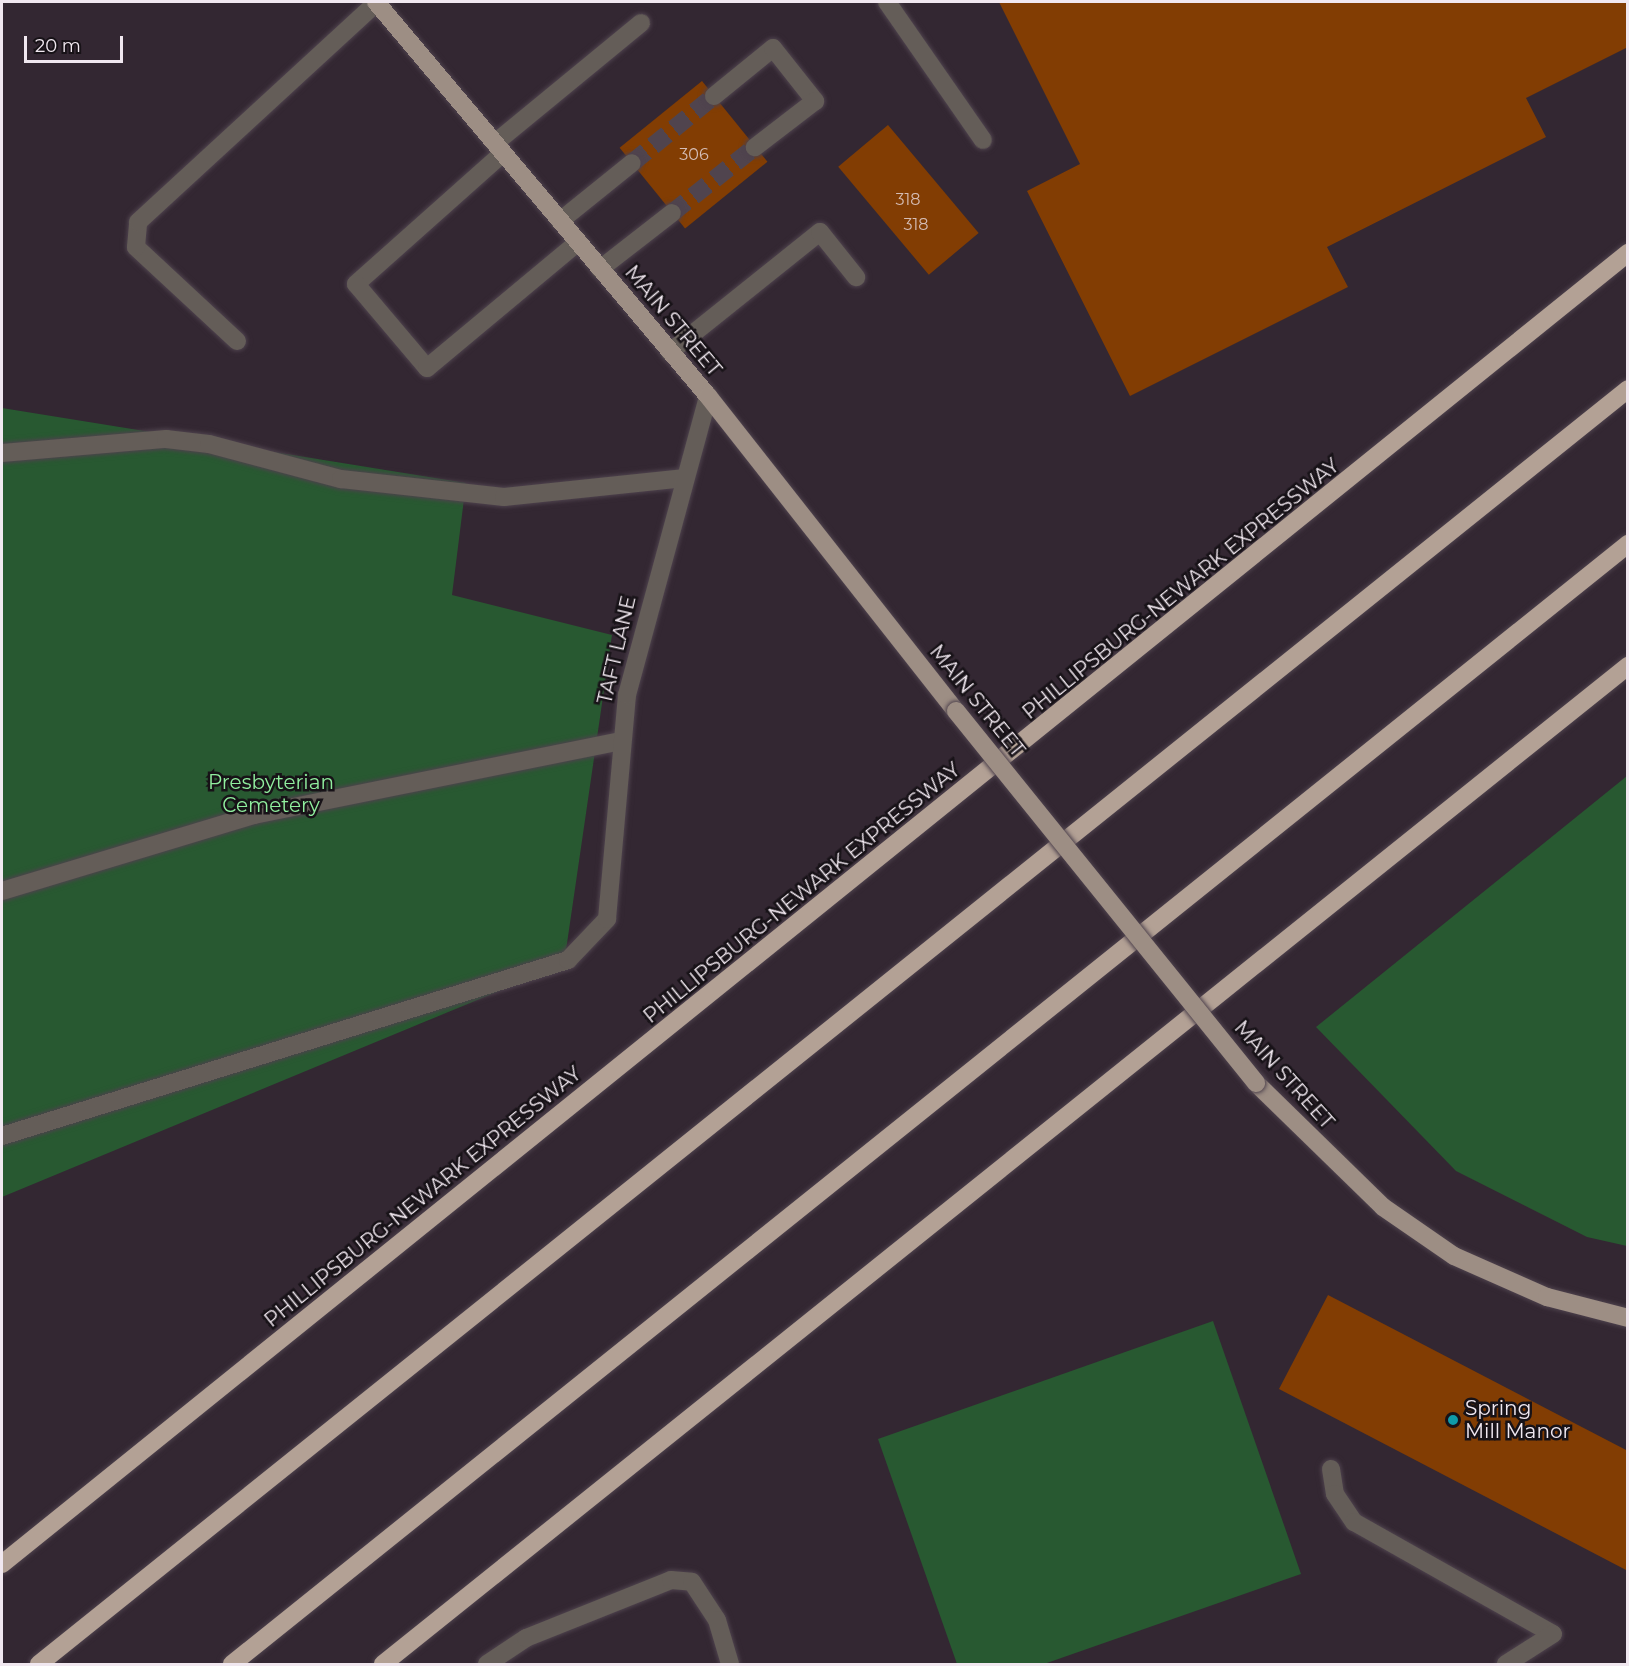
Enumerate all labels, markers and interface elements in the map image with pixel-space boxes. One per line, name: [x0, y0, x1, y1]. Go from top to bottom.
scale bar: [27, 24, 126, 62]
text: 20 m: [35, 35, 81, 57]
house number: 306: [679, 145, 709, 165]
house number: 318: [895, 190, 921, 210]
house number: 318: [903, 215, 929, 235]
street label: MAIN STREET: [620, 261, 726, 381]
street label: PHILLIPSBURG-NEWARK EXPRESSWAY: [1018, 454, 1344, 724]
street label: TAFT LANE: [593, 594, 641, 706]
street label: MAIN STREET: [924, 640, 1030, 762]
street label: PHILLIPSBURG-NEWARK EXPRESSWAY: [639, 758, 965, 1028]
park label: Presbyterian Cemetery: [208, 771, 334, 818]
street label: MAIN STREET: [1229, 1016, 1339, 1134]
street label: PHILLIPSBURG-NEWARK EXPRESSWAY: [260, 1062, 586, 1332]
place label: Spring Mill Manor: [1465, 1396, 1570, 1443]
marker: Spring Mill Manor: [1446, 1413, 1460, 1427]

